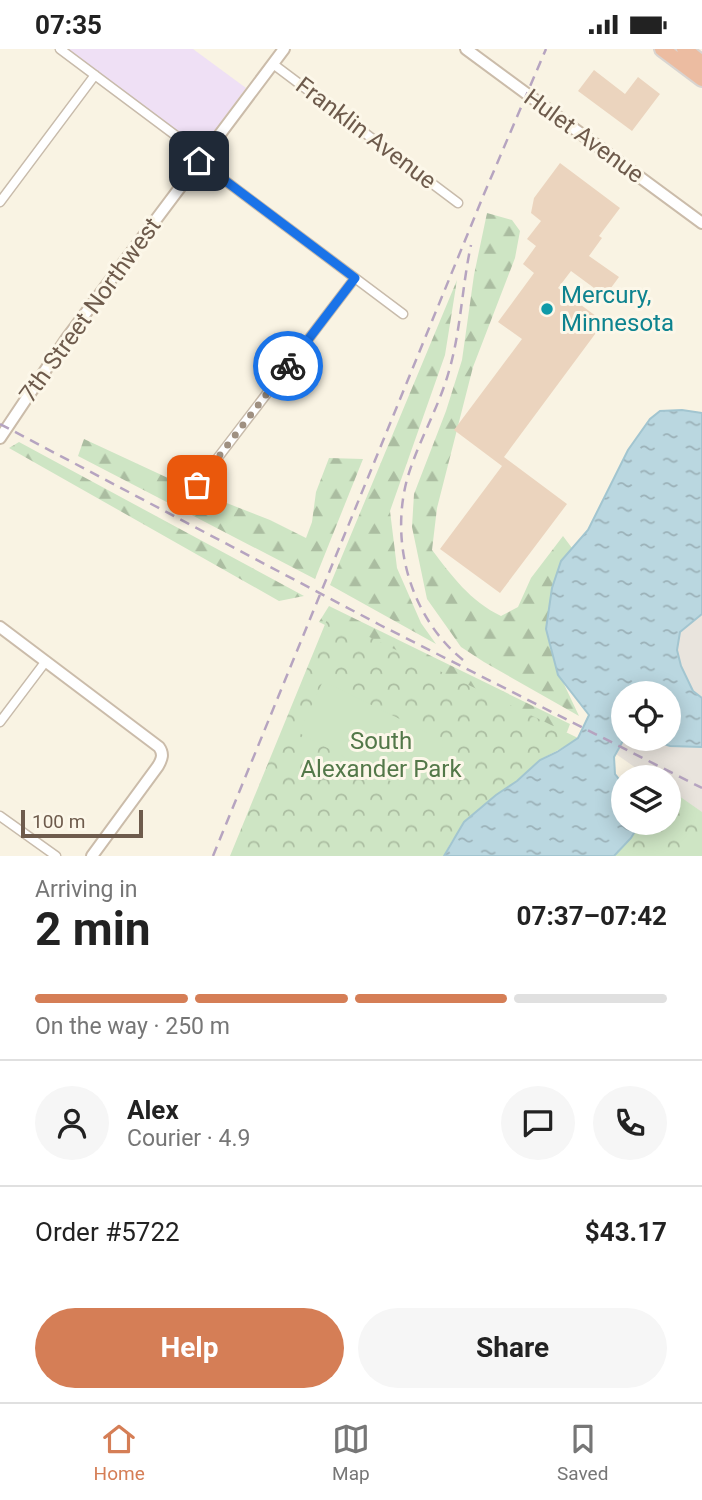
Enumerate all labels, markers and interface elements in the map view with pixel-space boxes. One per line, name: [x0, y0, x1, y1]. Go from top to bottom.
text: 07:35: [35, 10, 102, 40]
street label: Franklin Avenue: [290, 71, 442, 195]
street label: Hulet Avenue: [519, 83, 649, 189]
pin: [169, 131, 229, 191]
icon: home: [180, 142, 218, 180]
street label: 7th Street Northwest: [14, 212, 166, 408]
place label: Mercury, Minnesota: [561, 281, 674, 337]
marker: Mercury, Minnesota: [539, 301, 555, 317]
courier: [253, 331, 323, 401]
icon: bike: [269, 347, 307, 385]
pin: [167, 455, 227, 515]
icon: bag: [178, 466, 216, 504]
map controls: [611, 681, 681, 835]
button: locate: [611, 681, 681, 751]
park label: South Alexander Park: [300, 727, 462, 783]
button: layers: [611, 765, 681, 835]
scale bar: [21, 807, 144, 839]
text: 100 m: [32, 810, 85, 833]
text: Arriving in: [35, 876, 138, 903]
text: 07:37–07:42: [517, 901, 667, 931]
text: 2 min: [35, 902, 151, 956]
text: On the way · 250 m: [35, 1013, 230, 1040]
button: person: [35, 1086, 109, 1160]
button: chat: [501, 1086, 575, 1160]
button: phone: [593, 1086, 667, 1160]
text: Alex: [127, 1095, 179, 1125]
text: Courier · 4.9: [127, 1125, 250, 1152]
text: Order #5722: [35, 1217, 180, 1247]
text: $43.17: [585, 1217, 667, 1247]
button: Help: [35, 1308, 344, 1388]
button: Share: [358, 1308, 667, 1388]
tab: Home: [94, 1420, 145, 1485]
tab: Map: [332, 1420, 370, 1485]
tab: Saved: [557, 1420, 608, 1485]

